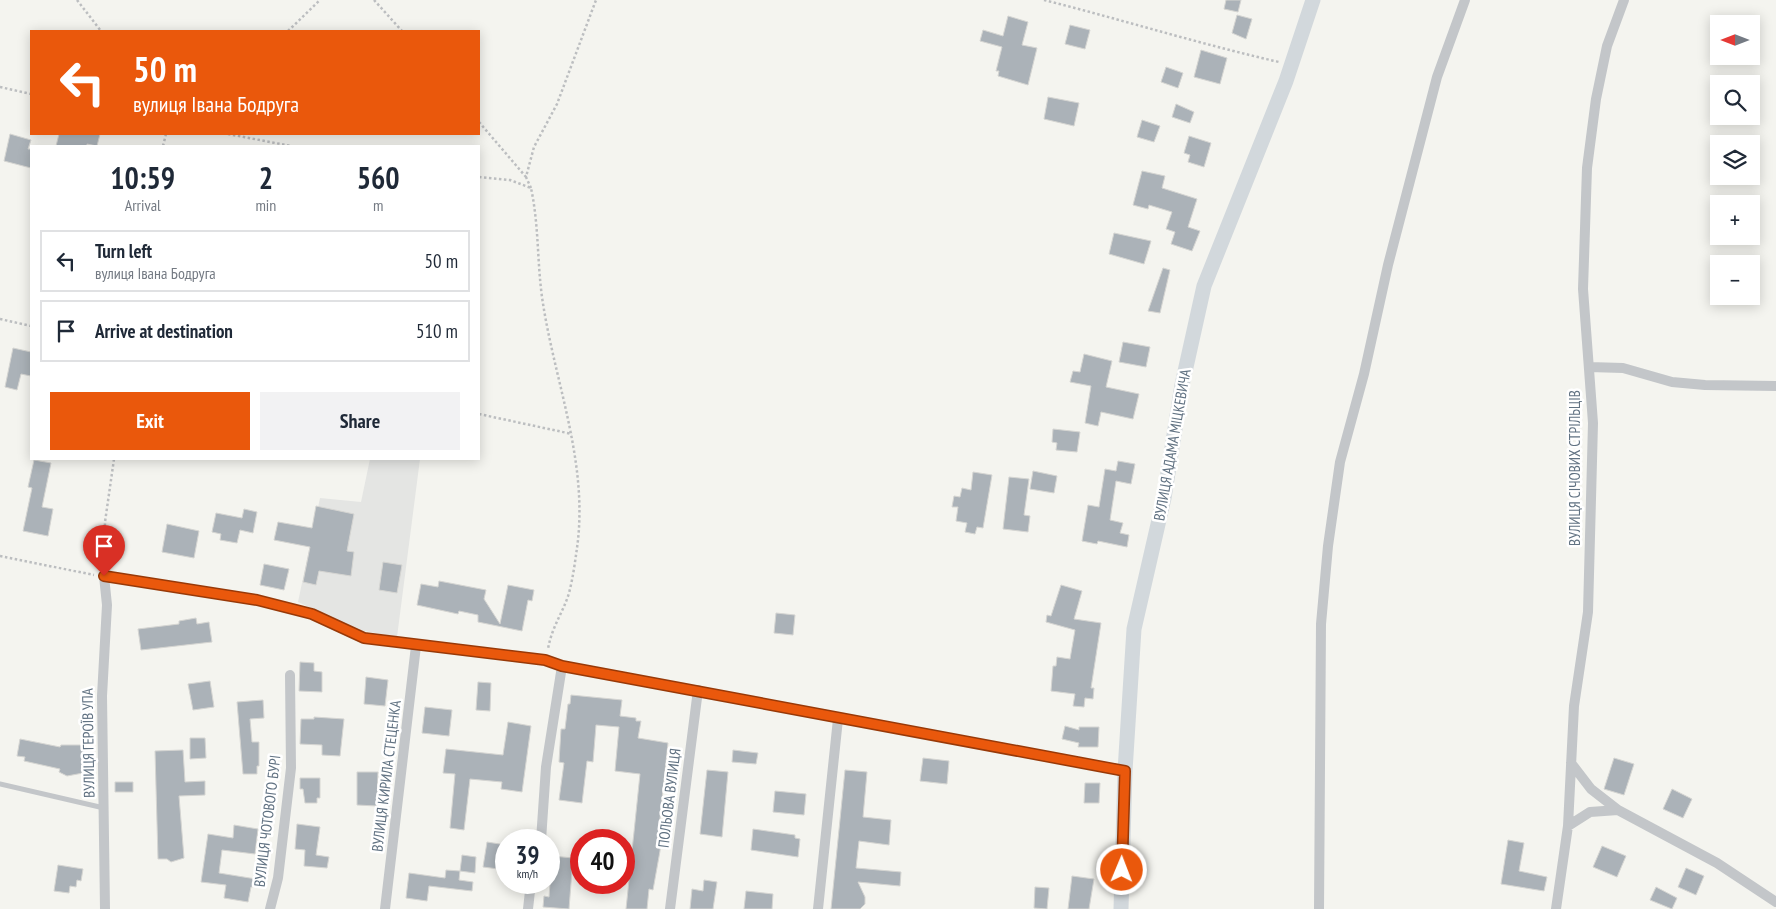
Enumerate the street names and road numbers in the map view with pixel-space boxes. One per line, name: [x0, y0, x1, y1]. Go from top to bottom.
street label: ВУЛИЦЯ АДАМА МІЦКЕВИЧА: [1149, 367, 1195, 522]
street label: ВУЛИЦЯ СІЧОВИХ СТРІЛЬЦІВ: [1565, 390, 1584, 546]
street label: ВУЛИЦЯ ГЕРОЇВ УПА: [78, 687, 98, 798]
street label: ВУЛИЦЯ КИРИЛА СТЕЦЕНКА: [367, 698, 405, 853]
street label: ПОЛЬОВА ВУЛИЦЯ: [653, 747, 685, 849]
street label: ВУЛИЦЯ ЧОТОВОГО БУРІ: [249, 754, 285, 888]

